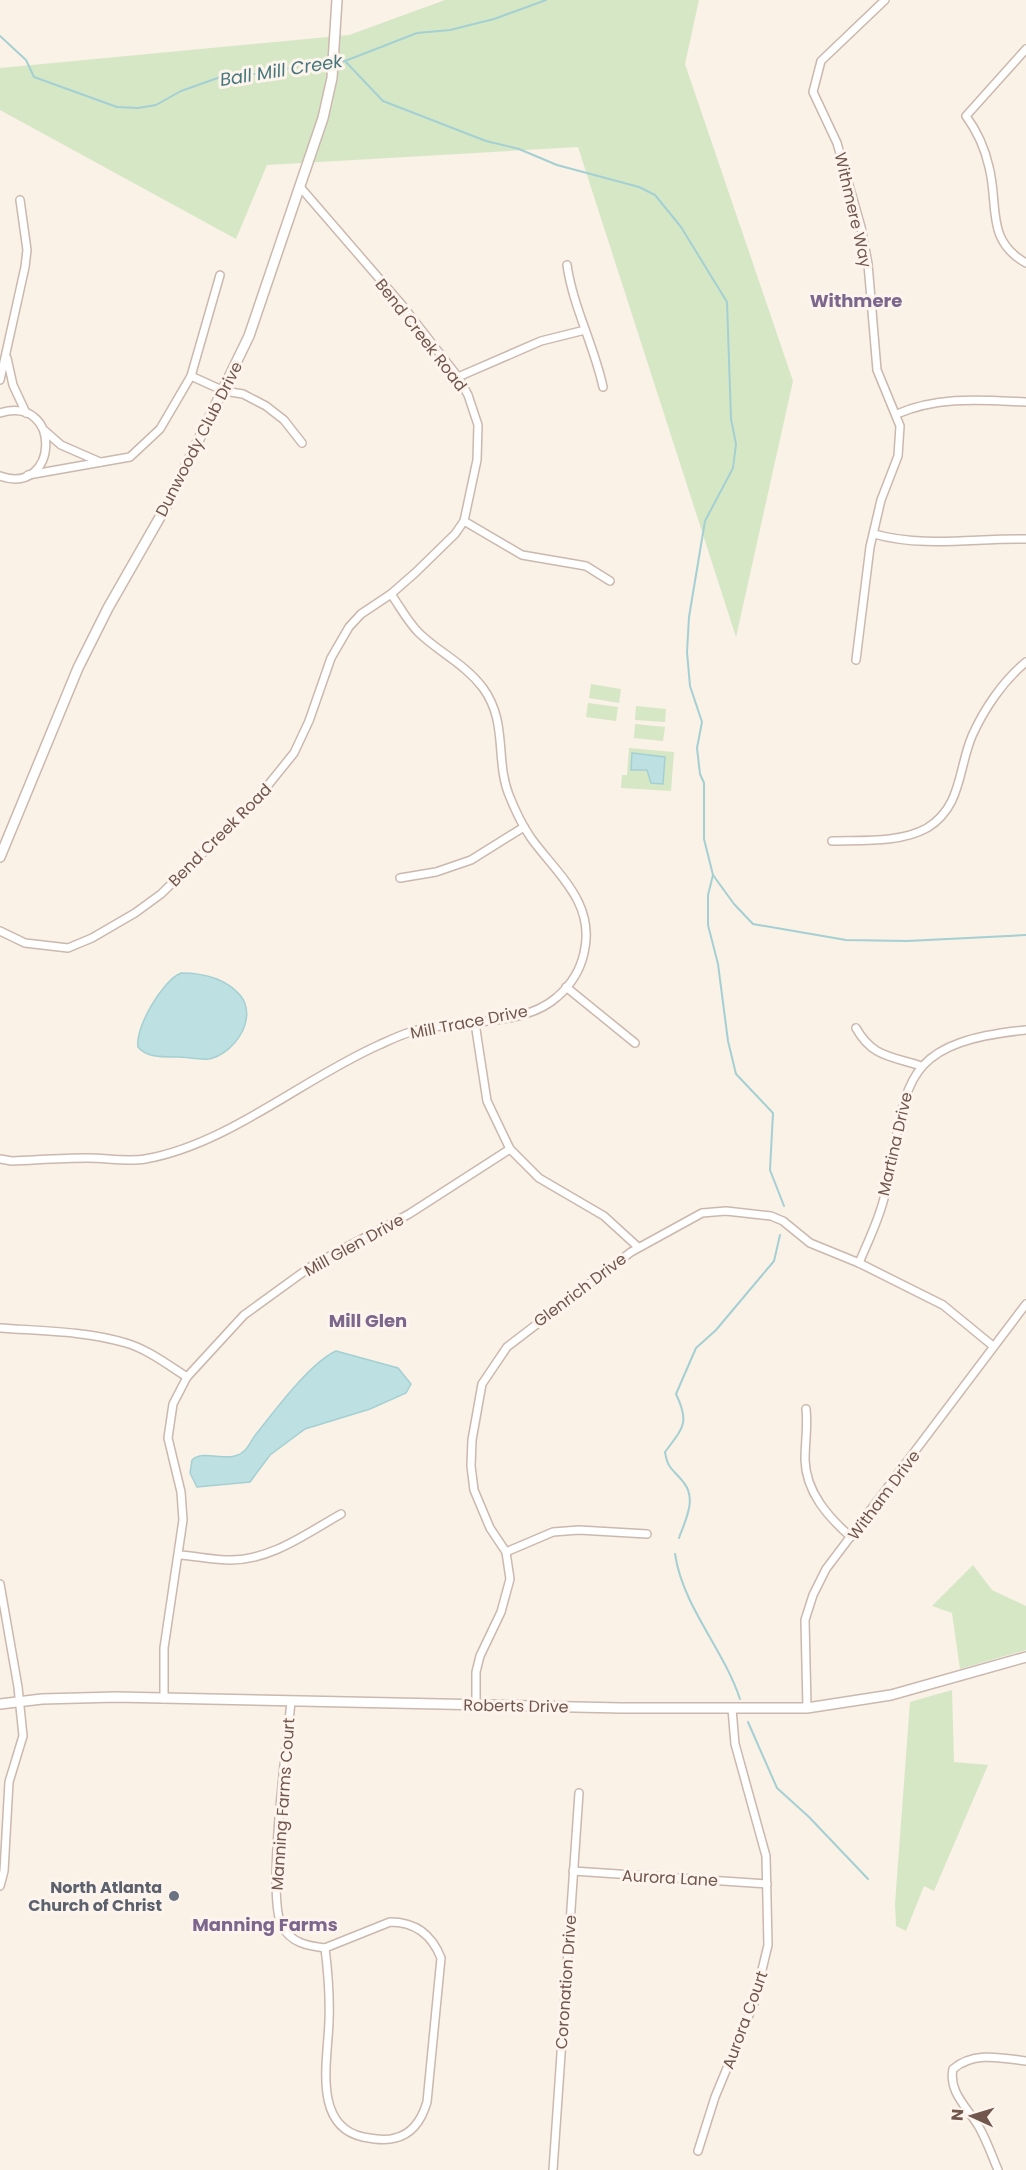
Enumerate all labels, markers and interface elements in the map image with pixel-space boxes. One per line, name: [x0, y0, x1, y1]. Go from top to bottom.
water label: Ball Mill Creek: [218, 48, 345, 92]
street label: Withmere Way: [829, 150, 877, 270]
street label: Bend Creek Road: [370, 274, 472, 396]
district label: Withmere: [810, 288, 902, 313]
street label: Dunwoody Club Drive: [150, 357, 248, 520]
street label: Bend Creek Road: [163, 778, 277, 892]
street label: Mill Trace Drive: [408, 999, 530, 1045]
street label: Martina Drive: [872, 1090, 918, 1198]
street label: Mill Glen Drive: [300, 1208, 408, 1282]
street label: Glenrich Drive: [529, 1247, 631, 1333]
district label: Mill Glen: [329, 1308, 407, 1333]
street label: Witham Drive: [843, 1445, 926, 1545]
street label: Roberts Drive: [463, 1694, 569, 1718]
street label: Manning Farms Court: [265, 1717, 301, 1891]
street label: Aurora Lane: [621, 1864, 719, 1892]
place label: North Atlanta Church of Christ: [28, 1876, 162, 1917]
marker: North Atlanta Church of Christ: [167, 1889, 181, 1903]
district label: Manning Farms: [192, 1912, 338, 1937]
street label: Coronation Drive: [550, 1914, 582, 2050]
street label: Aurora Court: [717, 1968, 773, 2072]
north arrow: [942, 2086, 1002, 2146]
text: N: [946, 2108, 969, 2122]

